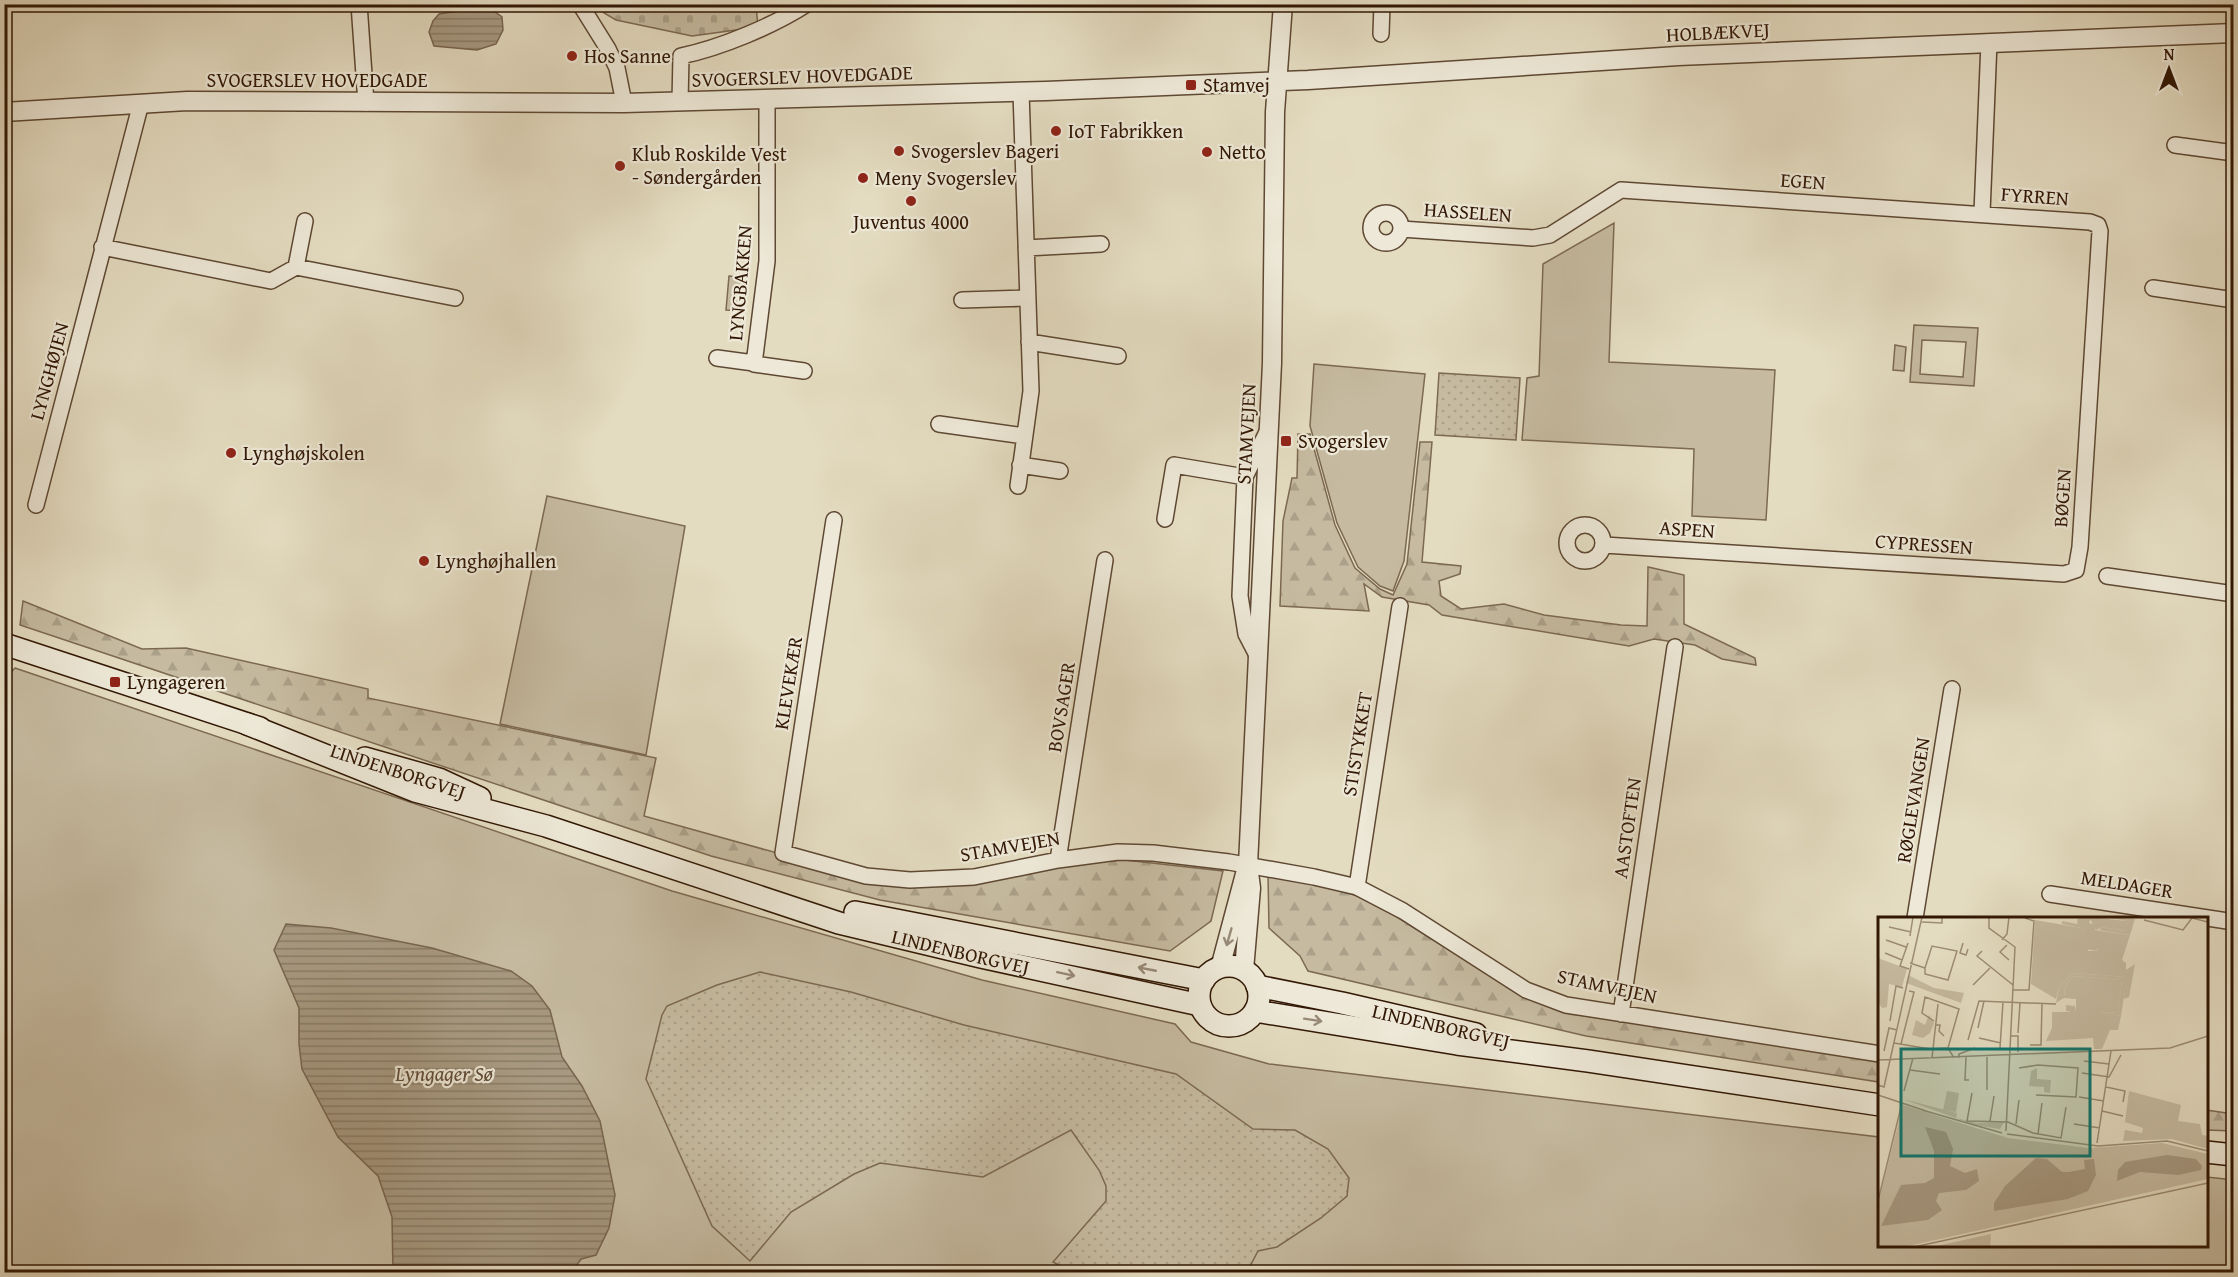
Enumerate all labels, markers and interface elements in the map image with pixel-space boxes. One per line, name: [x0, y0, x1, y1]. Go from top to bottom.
street label: HOLBÆKVEJ: [1665, 14, 1770, 49]
north arrow: [2139, 39, 2199, 99]
place label: Hos Sanne: [584, 41, 671, 70]
text: N: [2164, 42, 2175, 66]
marker: Hos Sanne: [565, 49, 579, 63]
street label: SVOGERSLEV HOVEDGADE: [691, 57, 913, 94]
street label: SVOGERSLEV HOVEDGADE: [206, 65, 428, 94]
place label: Stamvej: [1203, 70, 1270, 99]
marker: Stamvej: [1184, 78, 1198, 92]
place label: IoT Fabrikken: [1068, 116, 1183, 145]
marker: IoT Fabrikken: [1049, 124, 1063, 138]
place label: Svogerslev Bageri: [911, 136, 1060, 165]
place label: Netto: [1219, 137, 1266, 166]
place label: Klub Roskilde Vest - Søndergården: [632, 139, 787, 191]
marker: Svogerslev Bageri: [892, 144, 906, 158]
marker: Netto: [1200, 145, 1214, 159]
marker: Klub Roskilde Vest - Søndergården: [613, 159, 627, 173]
place label: Meny Svogerslev: [875, 163, 1016, 192]
street label: EGEN: [1780, 164, 1827, 197]
marker: Meny Svogerslev: [856, 171, 870, 185]
street label: FYRREN: [2000, 179, 2070, 212]
marker: Juventus 4000: [904, 194, 918, 208]
street label: HASSELEN: [1423, 194, 1513, 229]
place label: Juventus 4000: [850, 207, 969, 236]
street label: LYNGBAKKEN: [720, 224, 759, 342]
street label: LYNGHØJEN: [22, 319, 75, 423]
street label: STAMVEJEN: [1228, 383, 1263, 485]
place label: Svogerslev: [1298, 426, 1388, 455]
marker: Svogerslev: [1279, 434, 1293, 448]
place label: Lynghøjskolen: [243, 438, 365, 467]
marker: Lynghøjskolen: [224, 446, 238, 460]
street label: BØGEN: [2045, 468, 2078, 528]
street label: ASPEN: [1658, 512, 1716, 545]
street label: CYPRESSEN: [1874, 526, 1974, 561]
place label: Lynghøjhallen: [436, 546, 556, 575]
marker: Lynghøjhallen: [417, 554, 431, 568]
street label: KLEVEKÆR: [766, 634, 809, 732]
street label: BOVSAGER: [1039, 659, 1082, 754]
place label: Lyngageren: [127, 667, 225, 696]
marker: Lyngageren: [108, 675, 122, 689]
street label: STISTYKKET: [1334, 690, 1379, 798]
street label: LINDENBORGVEJ: [327, 735, 470, 806]
street label: RØGLEVANGEN: [1888, 735, 1937, 865]
street label: AASTOFTEN: [1605, 776, 1648, 880]
street label: STAMVEJEN: [958, 822, 1062, 869]
street label: MELDAGER: [2079, 862, 2176, 905]
inset map: [1878, 917, 2208, 1247]
street label: LINDENBORGVEJ: [889, 921, 1032, 981]
one-way arrow: [1222, 927, 1234, 946]
street label: STAMVEJEN: [1555, 961, 1660, 1010]
one-way arrow: [1137, 963, 1157, 974]
one-way arrow: [1056, 969, 1075, 981]
street label: LINDENBORGVEJ: [1369, 996, 1513, 1055]
one-way arrow: [1302, 1015, 1322, 1026]
water label: Lyngager Sø: [394, 1058, 494, 1089]

